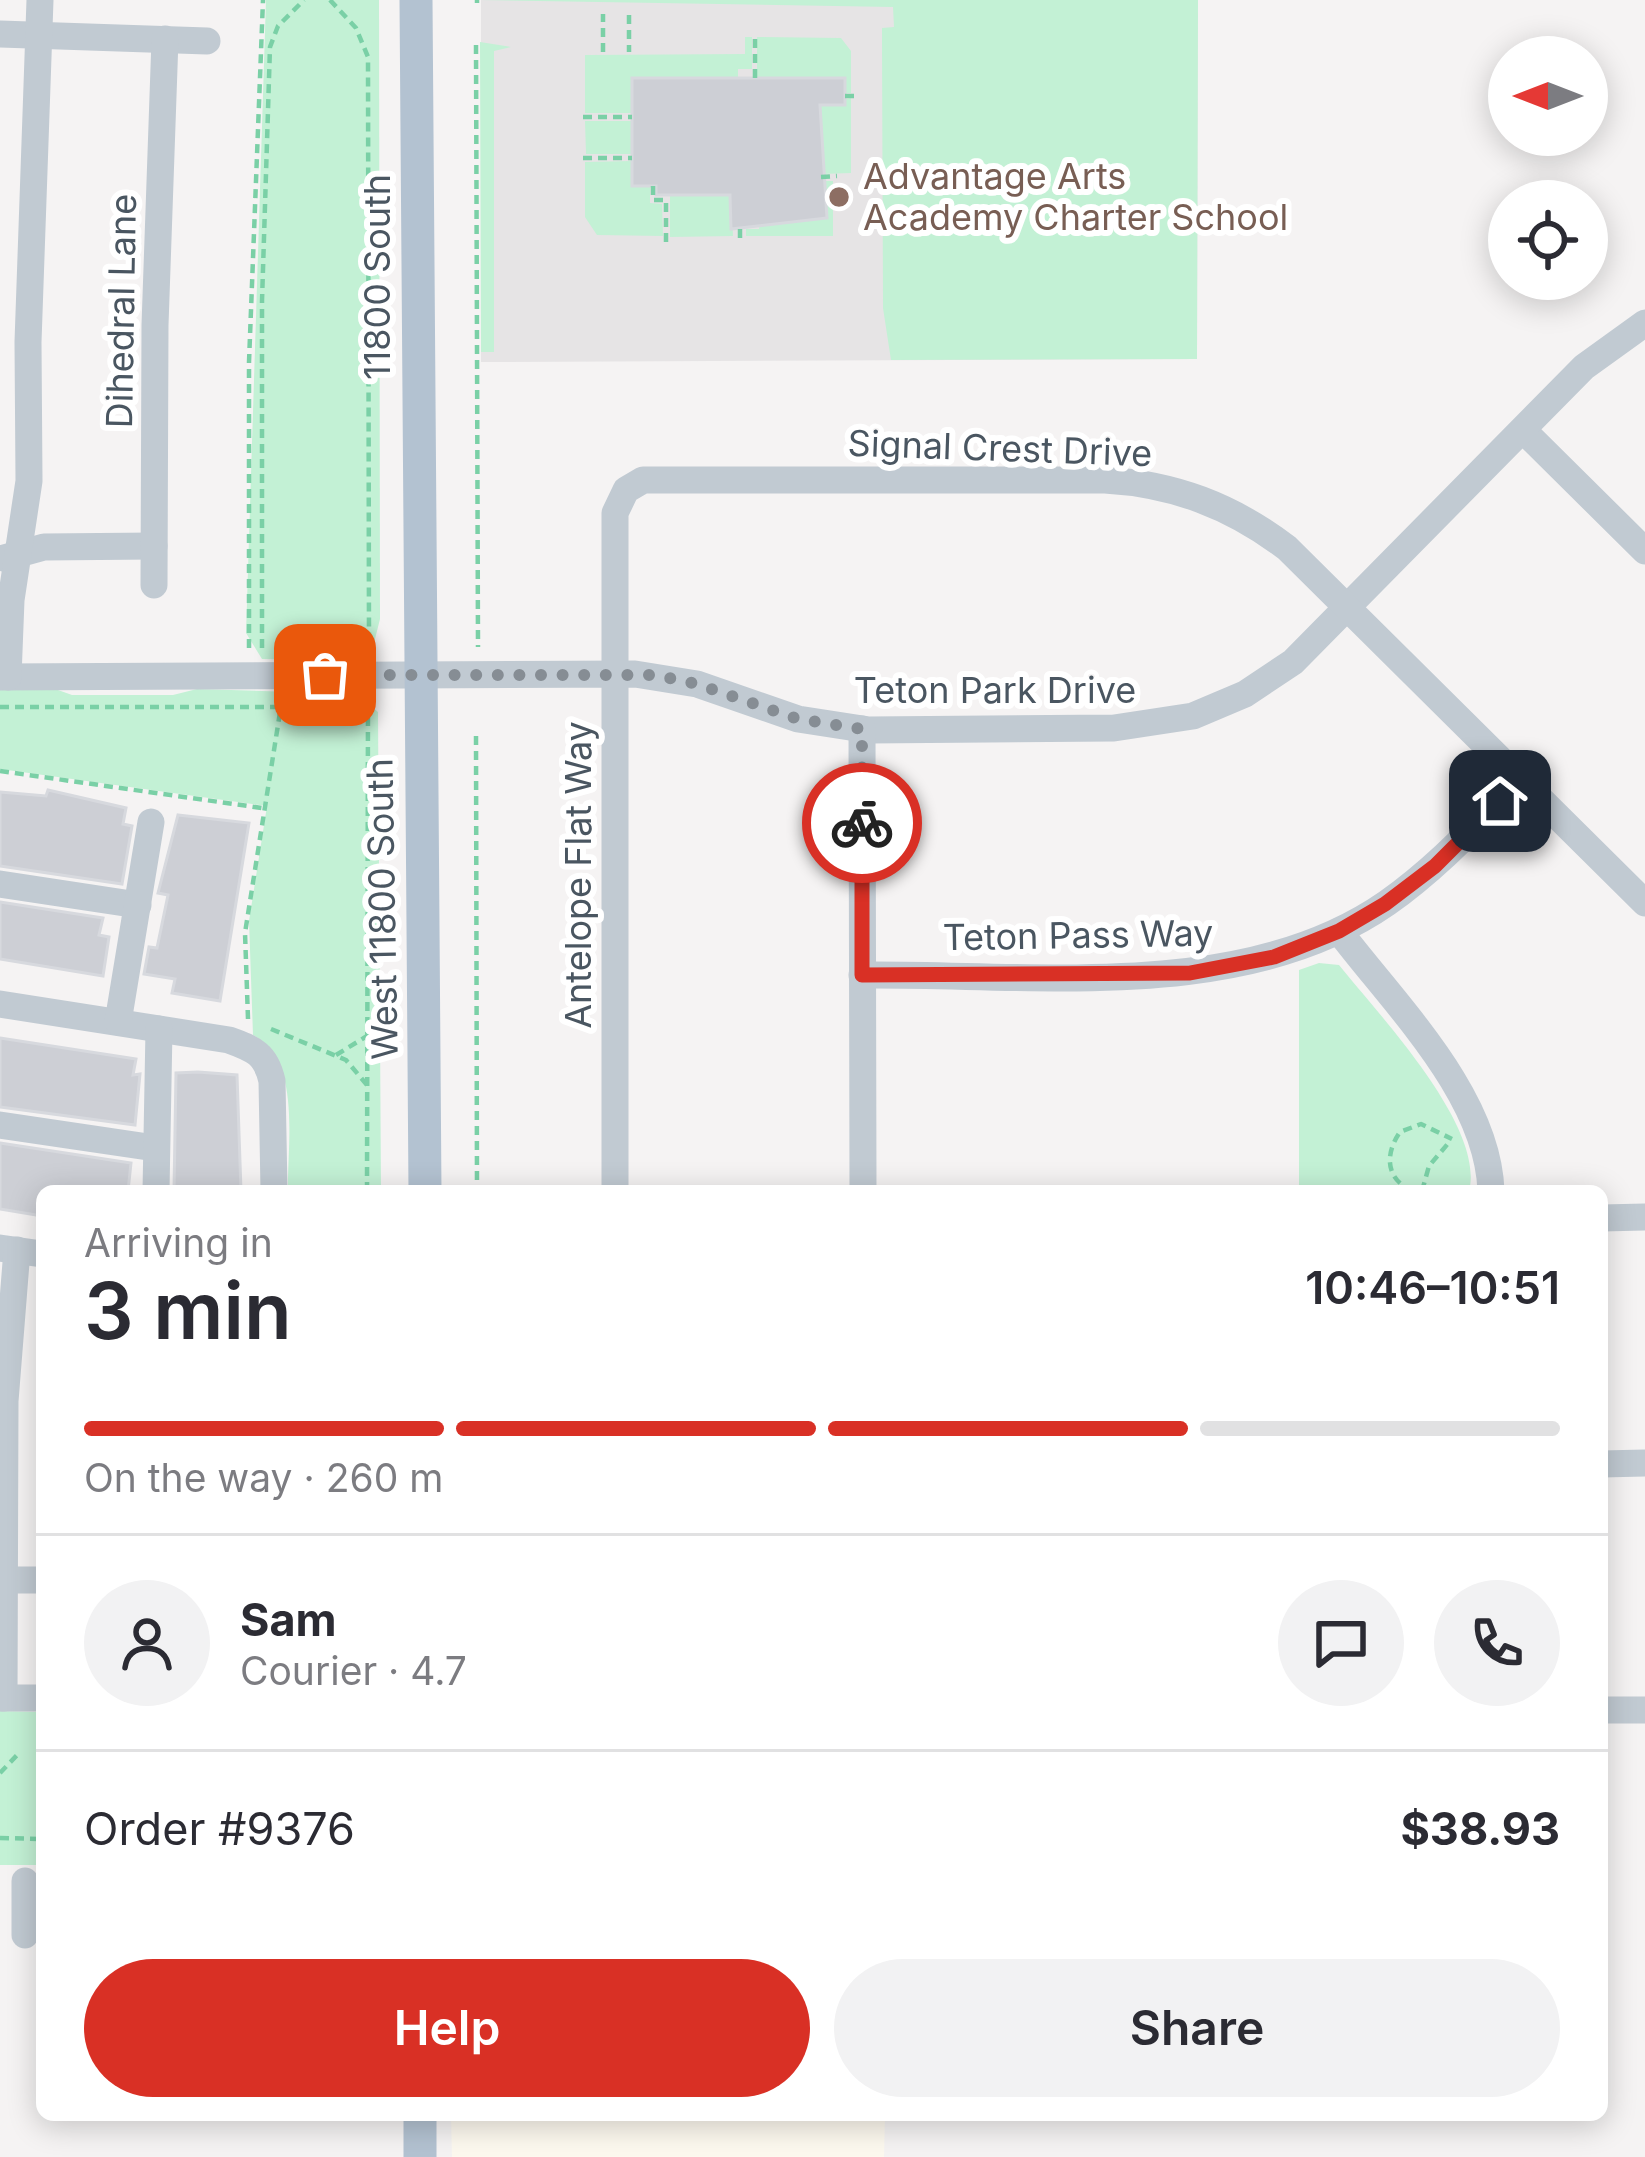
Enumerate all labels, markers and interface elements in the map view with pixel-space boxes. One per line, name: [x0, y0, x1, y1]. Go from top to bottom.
north arrow: [1488, 36, 1608, 156]
map controls: [1488, 36, 1608, 300]
place label: Advantage Arts Academy Charter School: [863, 154, 1288, 239]
street label: 11800 South: [355, 174, 399, 380]
button: locate: [1488, 180, 1608, 300]
marker: Advantage Arts Academy Charter School: [826, 184, 852, 210]
street label: Dihedral Lane: [97, 193, 145, 429]
street label: Signal Crest Drive: [847, 421, 1153, 475]
pin: [274, 624, 376, 726]
icon: bag: [292, 642, 358, 708]
street label: Teton Park Drive: [854, 668, 1136, 712]
street label: Antelope Flat Way: [556, 721, 600, 1029]
pin: [1449, 750, 1551, 852]
street label: West 11800 South: [357, 758, 407, 1060]
courier: [802, 763, 922, 883]
icon: home: [1467, 768, 1533, 834]
icon: bike: [829, 790, 895, 856]
street label: Teton Pass Way: [942, 911, 1214, 959]
text: Arriving in: [84, 1219, 273, 1266]
text: 10:46–10:51: [1305, 1260, 1560, 1315]
text: 3 min: [84, 1263, 292, 1358]
text: On the way · 260 m: [84, 1454, 443, 1501]
button: person: [84, 1580, 210, 1706]
button: chat: [1278, 1580, 1404, 1706]
button: phone: [1434, 1580, 1560, 1706]
text: Sam: [240, 1592, 337, 1647]
text: Courier · 4.7: [240, 1647, 467, 1694]
text: Order #9376: [84, 1801, 355, 1856]
text: $38.93: [1400, 1801, 1560, 1856]
button: Help: [84, 1959, 810, 2097]
button: Share: [834, 1959, 1560, 2097]

